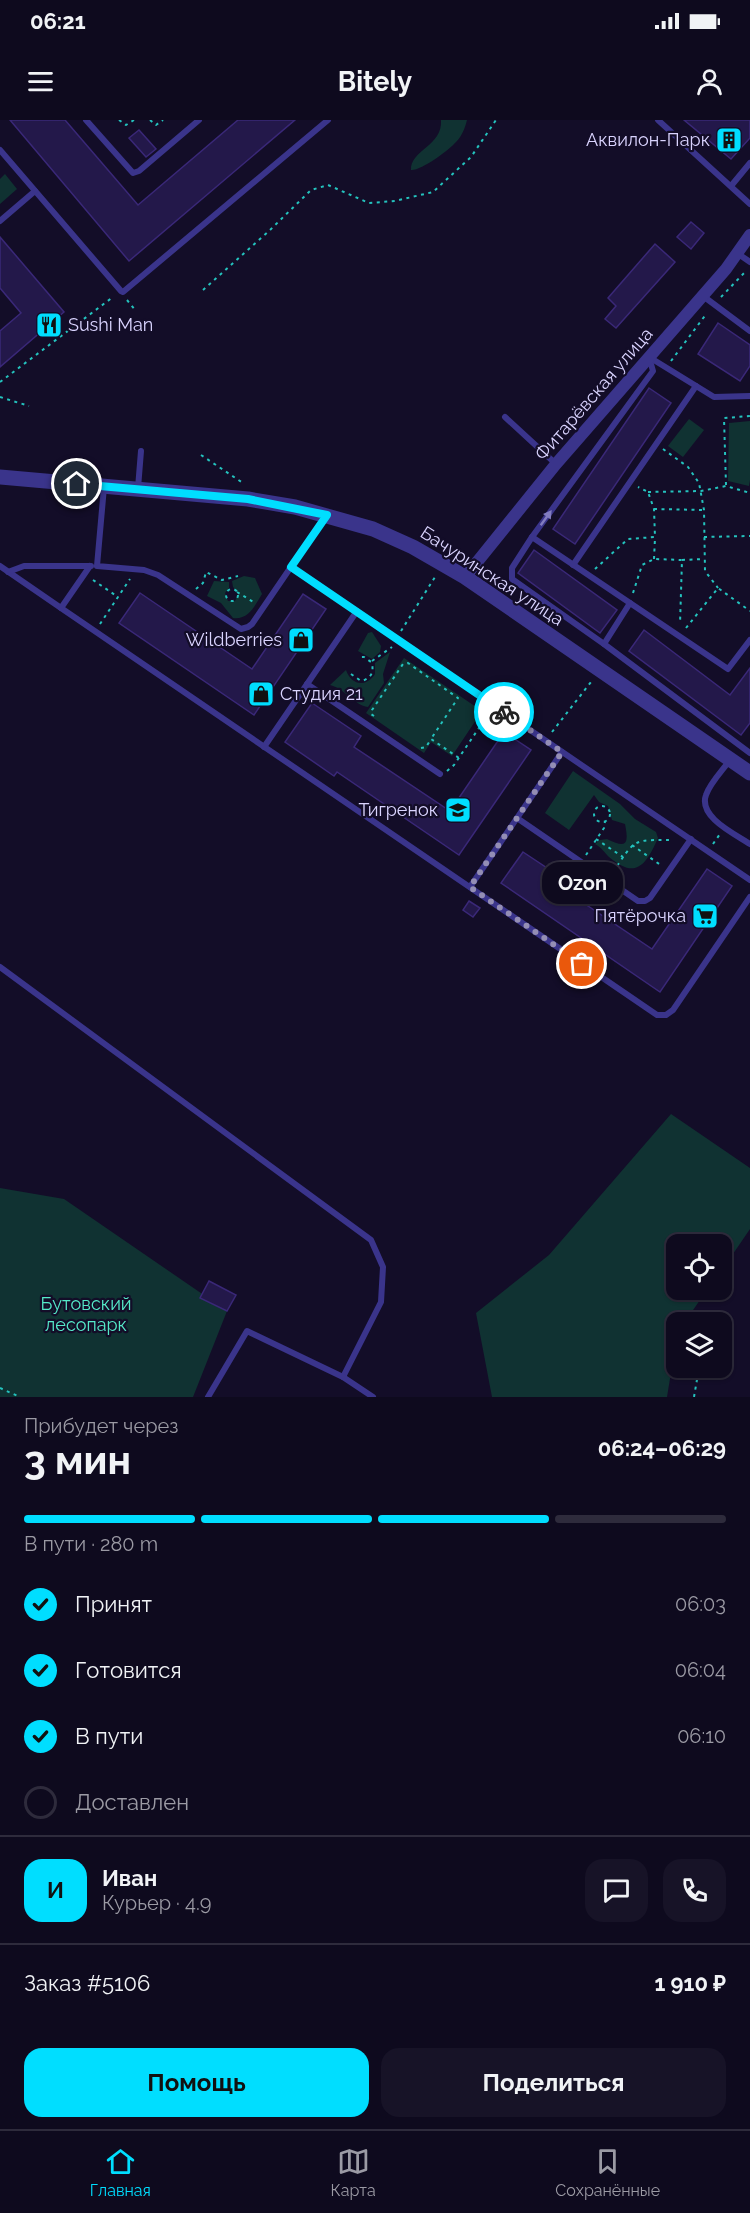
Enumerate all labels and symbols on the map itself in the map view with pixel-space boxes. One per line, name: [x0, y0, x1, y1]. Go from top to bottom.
building icon: Аквилон-Парк: [714, 125, 744, 155]
place label: Аквилон-Парк: [586, 129, 710, 150]
restaurant icon: Sushi Man: [34, 310, 64, 340]
place label: Sushi Man: [68, 314, 153, 335]
street label: Фитарёвская улица: [531, 323, 657, 464]
pin: [51, 458, 102, 509]
one-way arrow: [540, 510, 552, 525]
street label: Бачуринская улица: [417, 522, 568, 630]
shop icon: Wildberries: [286, 625, 316, 655]
place label: Wildberries: [186, 629, 282, 650]
shop icon: Студия 21: [246, 679, 276, 709]
courier: [474, 682, 534, 742]
place label: Студия 21: [280, 683, 363, 704]
school or university icon: Тигренок: [443, 795, 473, 825]
place label: Тигренок: [358, 799, 438, 820]
callout: Ozon: [542, 862, 622, 904]
supermarket icon: Пятёрочка: [690, 901, 720, 931]
place label: Пятёрочка: [594, 905, 686, 926]
pin: [556, 938, 607, 989]
park label: Бутовский лесопарк: [40, 1293, 132, 1335]

